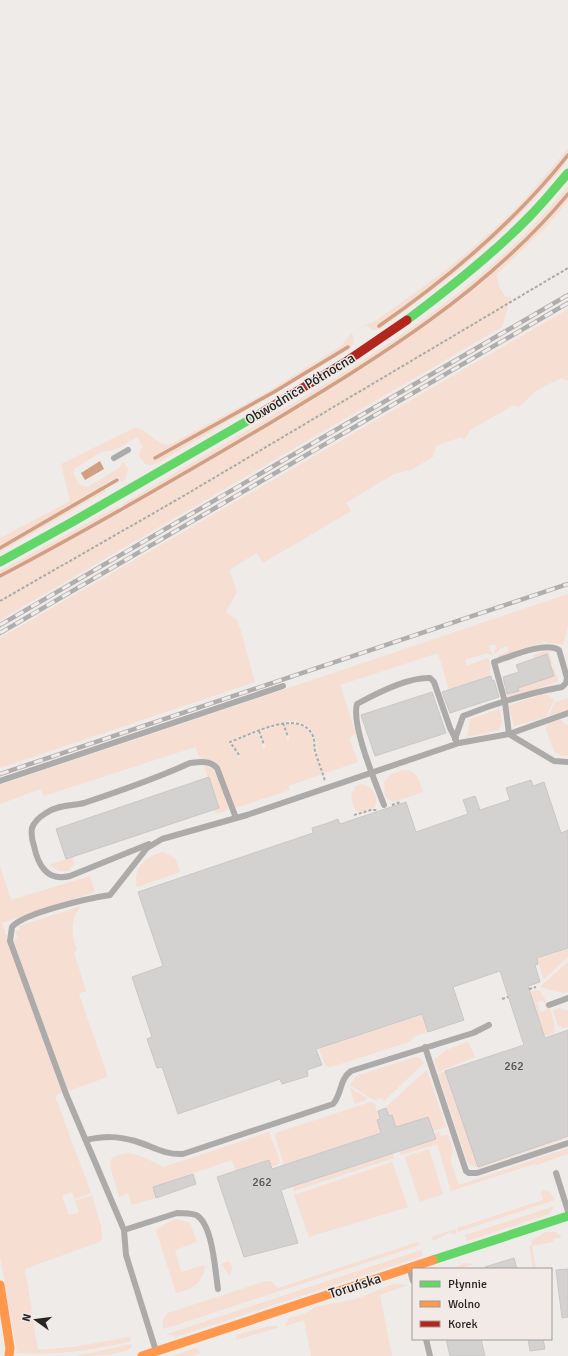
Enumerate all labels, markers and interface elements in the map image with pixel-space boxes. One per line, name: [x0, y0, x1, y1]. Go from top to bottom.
street label: Obwodnica Północna: [242, 349, 358, 429]
house number: 262: [504, 1059, 524, 1074]
house number: 262: [252, 1175, 272, 1190]
legend: [412, 1268, 552, 1340]
street label: Toruńska: [327, 1270, 383, 1302]
text: Płynnie: [448, 1277, 487, 1292]
text: Wolno: [448, 1297, 480, 1312]
north arrow: [16, 1300, 56, 1340]
text: N: [20, 1312, 34, 1323]
text: Korek: [448, 1317, 477, 1332]

